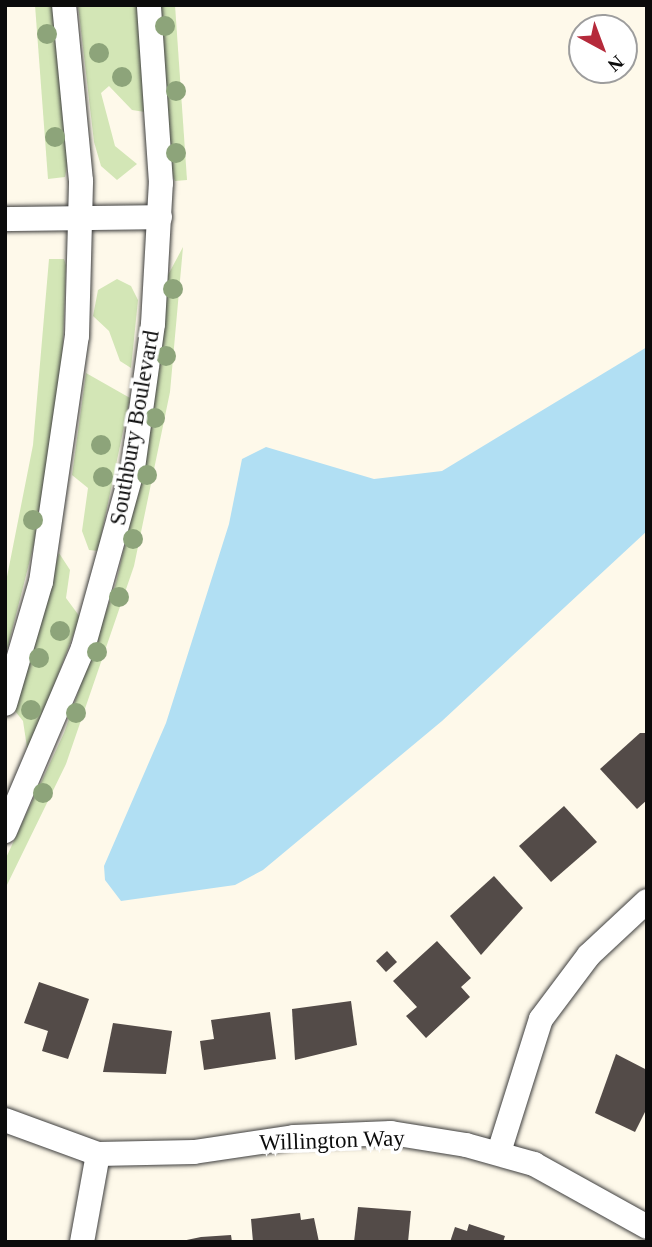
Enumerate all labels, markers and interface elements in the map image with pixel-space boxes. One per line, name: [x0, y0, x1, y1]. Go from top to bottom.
north arrow: [568, 14, 638, 84]
text: N: [604, 51, 628, 76]
street label: Southbury Boulevard: [104, 328, 166, 528]
street label: Willington Way: [259, 1125, 405, 1157]

